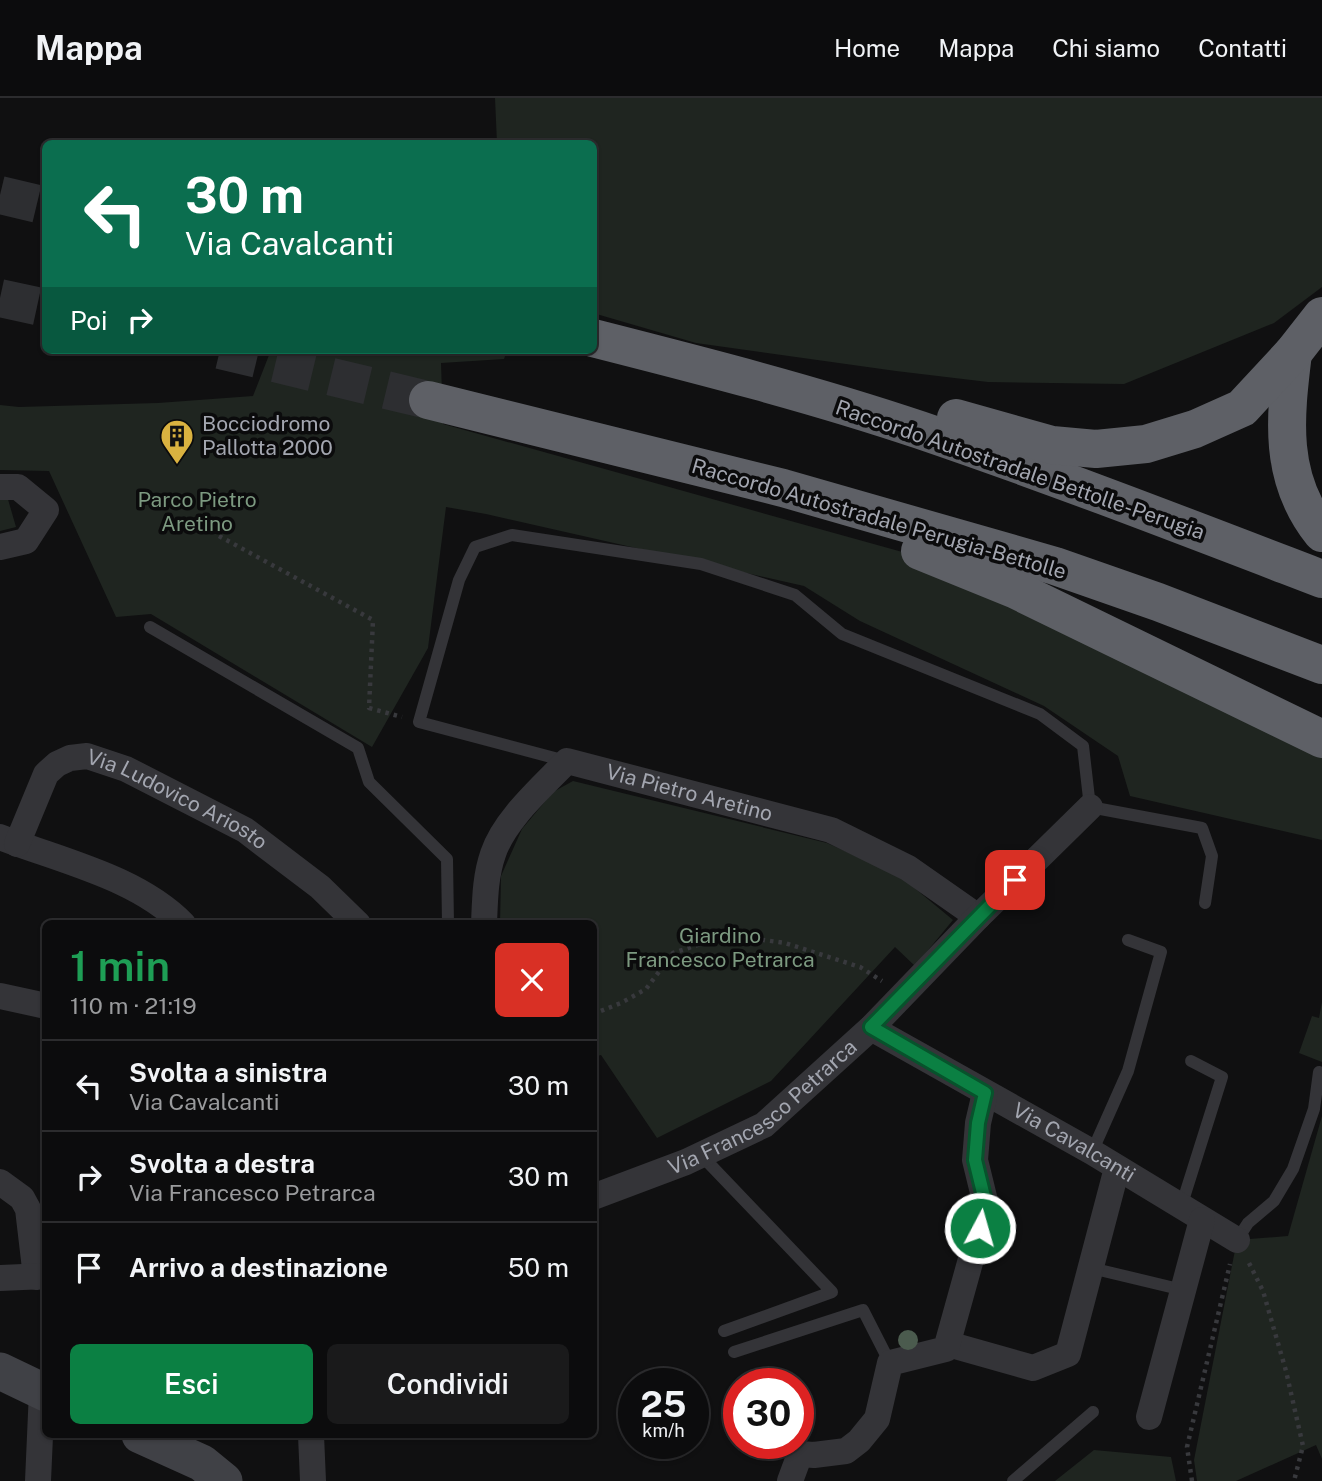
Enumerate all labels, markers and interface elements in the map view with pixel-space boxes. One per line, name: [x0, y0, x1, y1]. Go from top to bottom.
text: Mappa: [35, 29, 143, 67]
text: Home: [834, 34, 900, 62]
text: Mappa: [938, 34, 1014, 62]
text: Chi siamo: [1052, 34, 1160, 62]
text: Contatti: [1198, 34, 1287, 62]
text: 30 m: [185, 166, 304, 224]
icon: left: [70, 168, 161, 259]
text: Via Cavalcanti: [185, 225, 394, 262]
icon: right: [121, 301, 159, 339]
text: Poi: [70, 305, 107, 336]
street label: Raccordo Autostradale Bettolle-Perugia: [832, 394, 1208, 545]
place label: Bocciodromo Pallotta 2000: [202, 411, 333, 460]
building icon: Bocciodromo Pallotta 2000: [158, 417, 196, 466]
street label: Raccordo Autostradale Perugia-Bettolle: [689, 453, 1069, 584]
park label: Parco Pietro Aretino: [137, 487, 257, 536]
street label: Via Ludovico Ariosto: [84, 744, 272, 854]
street label: Via Pietro Aretino: [603, 759, 775, 826]
pin: [985, 850, 1045, 910]
icon: arrive: [996, 861, 1034, 899]
park label: Giardino Francesco Petrarca: [625, 923, 815, 972]
text: 1 min: [70, 941, 170, 990]
button: close: [495, 943, 569, 1017]
text: 110 m · 21:19: [70, 992, 197, 1019]
street label: Via Francesco Petrarca: [665, 1034, 862, 1180]
text: Svolta a sinistra: [129, 1057, 327, 1088]
icon: left: [70, 1067, 108, 1105]
text: 30 m: [508, 1070, 569, 1101]
text: Via Cavalcanti: [129, 1088, 279, 1115]
street label: Via Cavalcanti: [1008, 1097, 1140, 1187]
text: Svolta a destra: [129, 1148, 315, 1179]
icon: right: [70, 1158, 108, 1196]
text: 30 m: [508, 1161, 569, 1192]
text: Via Francesco Petrarca: [129, 1179, 376, 1206]
position arrow: [943, 1191, 1017, 1265]
icon: arrive: [70, 1249, 108, 1287]
text: Arrivo a destinazione: [129, 1252, 388, 1283]
text: 50 m: [508, 1252, 569, 1283]
button: Esci: [70, 1344, 313, 1424]
button: Condividi: [327, 1344, 569, 1424]
speed limit sign: 30: [723, 1368, 814, 1459]
text: 25: [641, 1384, 686, 1425]
text: km/h: [642, 1420, 685, 1441]

